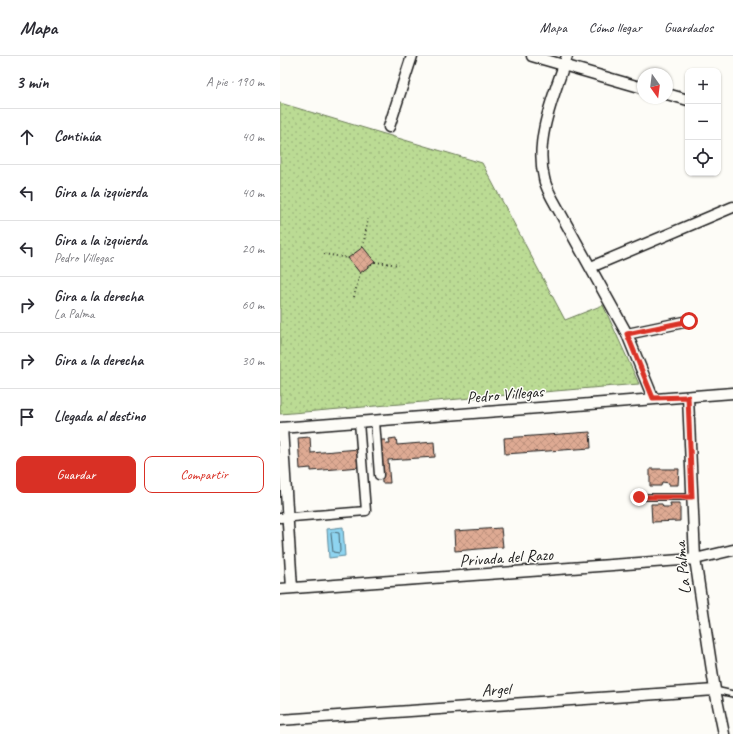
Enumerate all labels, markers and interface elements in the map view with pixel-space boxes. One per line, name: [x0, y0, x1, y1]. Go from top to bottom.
text: Mapa: [20, 16, 57, 40]
text: Mapa: [540, 19, 567, 36]
text: Cómo llegar: [589, 19, 642, 36]
text: Guardados: [664, 19, 713, 36]
north arrow: [637, 68, 673, 104]
map controls: [685, 68, 721, 176]
button: +: [685, 68, 721, 104]
text: 3 min: [16, 72, 49, 93]
text: A pie · 190 m: [206, 74, 264, 90]
button: −: [685, 104, 721, 140]
icon: ahead: [16, 126, 38, 148]
text: Continúa: [54, 127, 101, 146]
text: 40 m: [242, 129, 264, 145]
button: locate: [685, 140, 721, 176]
icon: left: [16, 182, 38, 204]
text: Gira a la izquierda: [54, 183, 147, 202]
text: 40 m: [242, 185, 264, 201]
text: Gira a la izquierda: [54, 231, 147, 250]
icon: left: [16, 238, 38, 260]
text: 20 m: [242, 241, 264, 257]
text: Pedro Villegas: [54, 250, 113, 266]
text: Gira a la derecha: [54, 287, 143, 306]
icon: right: [16, 294, 38, 316]
text: 60 m: [242, 297, 264, 313]
text: La Palma: [54, 306, 94, 322]
route start: [680, 312, 698, 330]
icon: right: [16, 350, 38, 372]
text: Gira a la derecha: [54, 351, 143, 370]
text: 30 m: [242, 353, 264, 369]
street label: Pedro Villegas: [466, 380, 547, 408]
icon: arrive: [16, 406, 38, 428]
text: Llegada al destino: [54, 407, 145, 426]
button: Guardar: [16, 456, 136, 493]
button: Compartir: [144, 456, 264, 493]
route end: [630, 488, 648, 506]
street label: La Palma: [669, 539, 696, 595]
street label: Privada del Razo: [459, 544, 555, 571]
street label: Argel: [481, 678, 514, 701]

